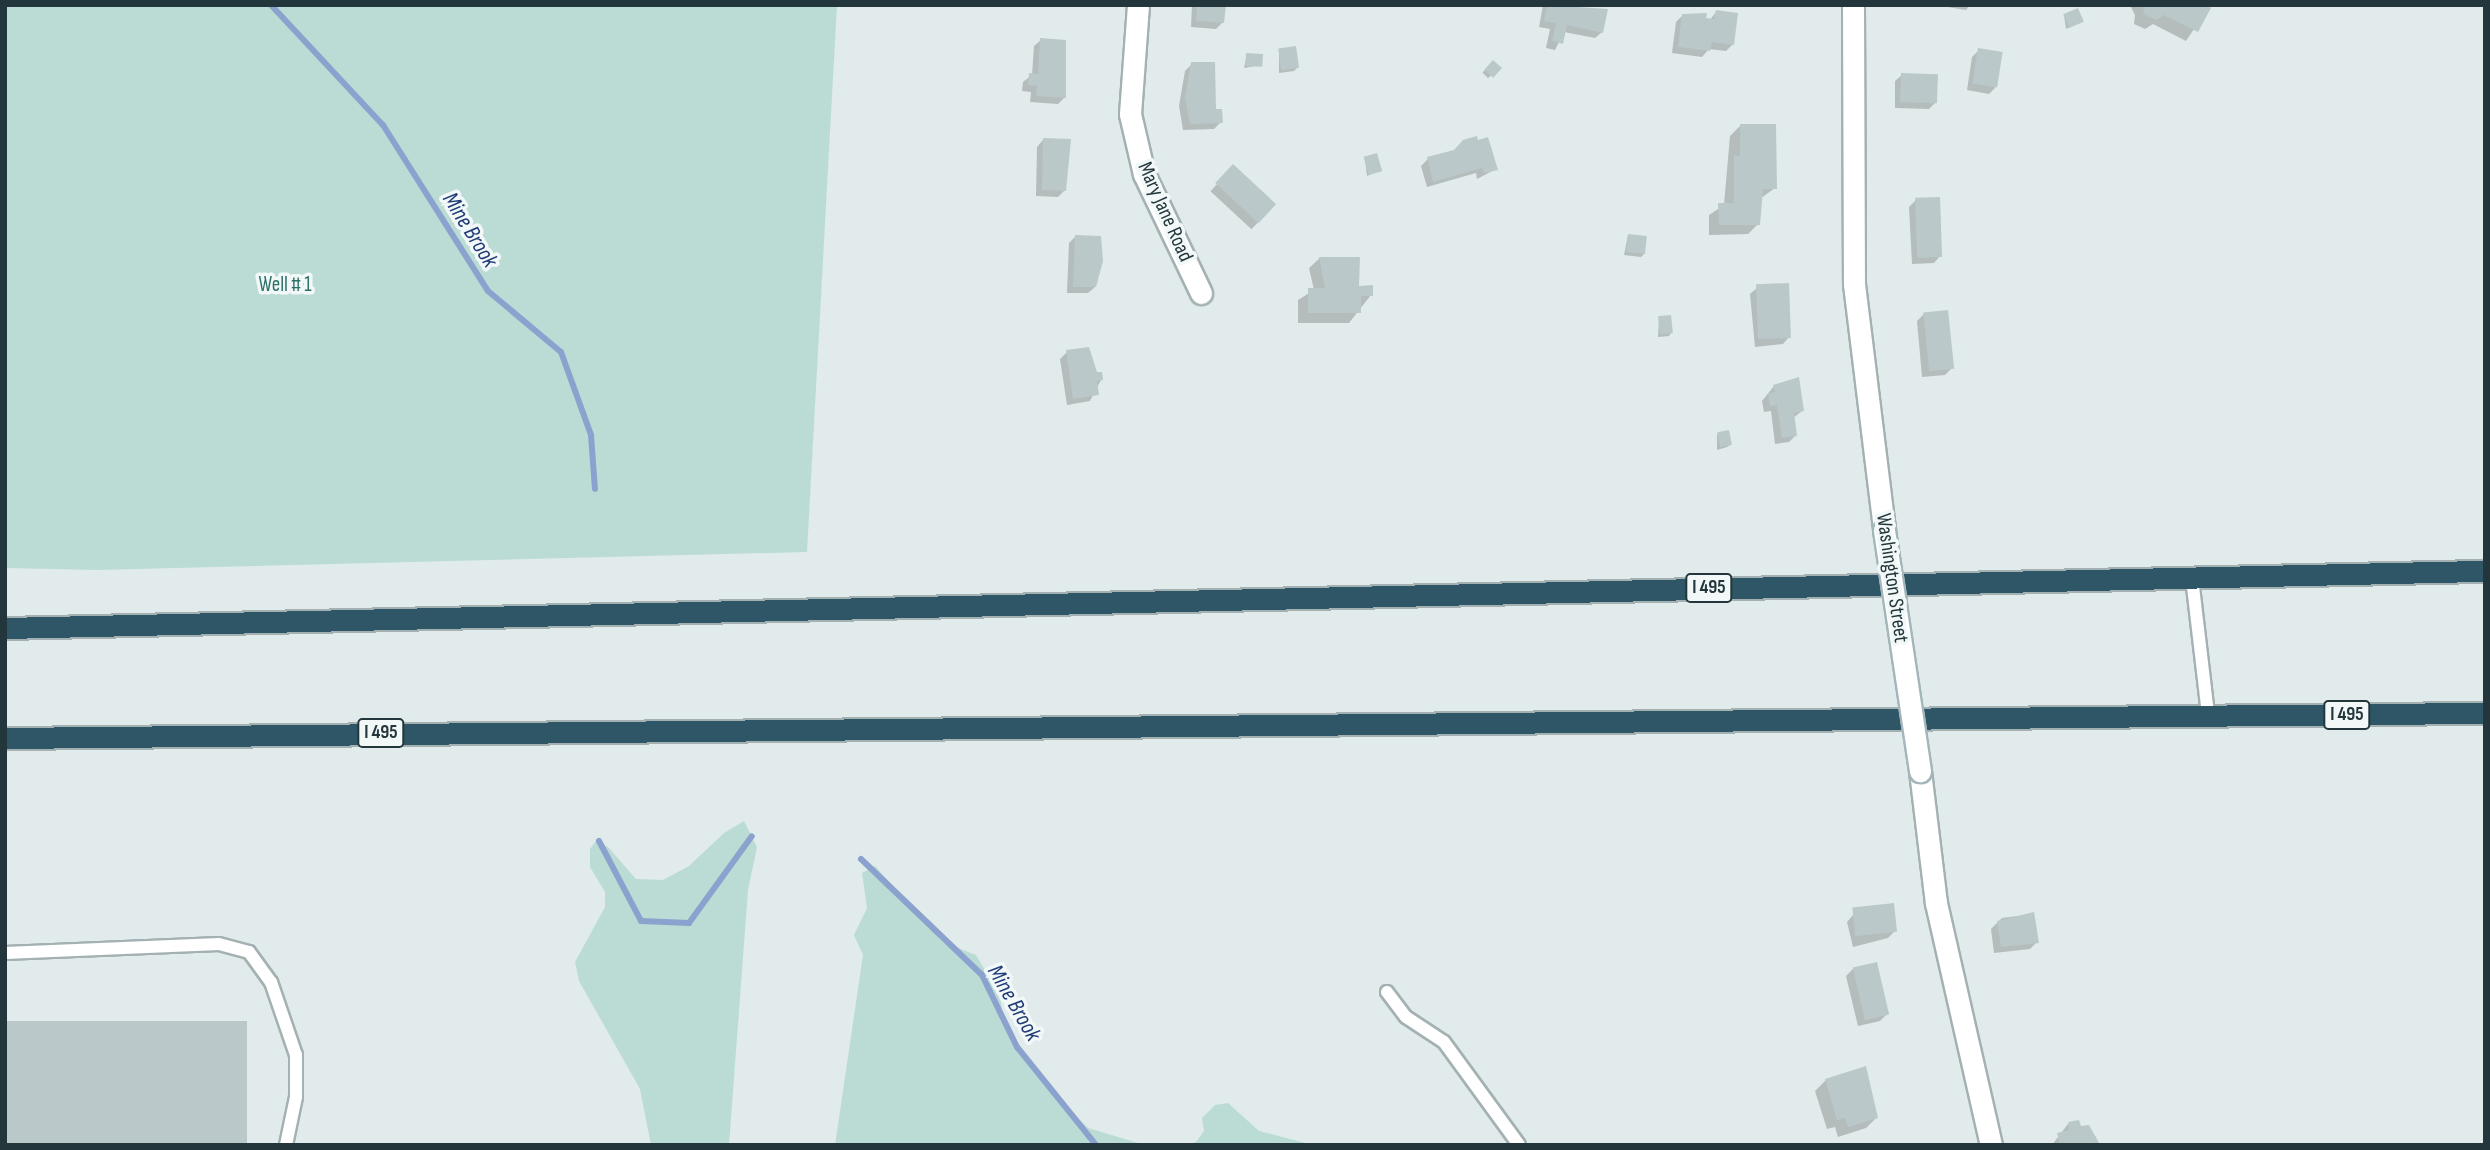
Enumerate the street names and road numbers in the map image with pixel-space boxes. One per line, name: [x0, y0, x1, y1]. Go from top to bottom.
street label: Mary Jane Road: [1132, 158, 1198, 266]
street label: Washington Street: [1870, 512, 1914, 644]
road number: I 495: [1684, 572, 1734, 604]
road number: I 495: [2322, 700, 2372, 730]
road number: I 495: [356, 718, 406, 748]

